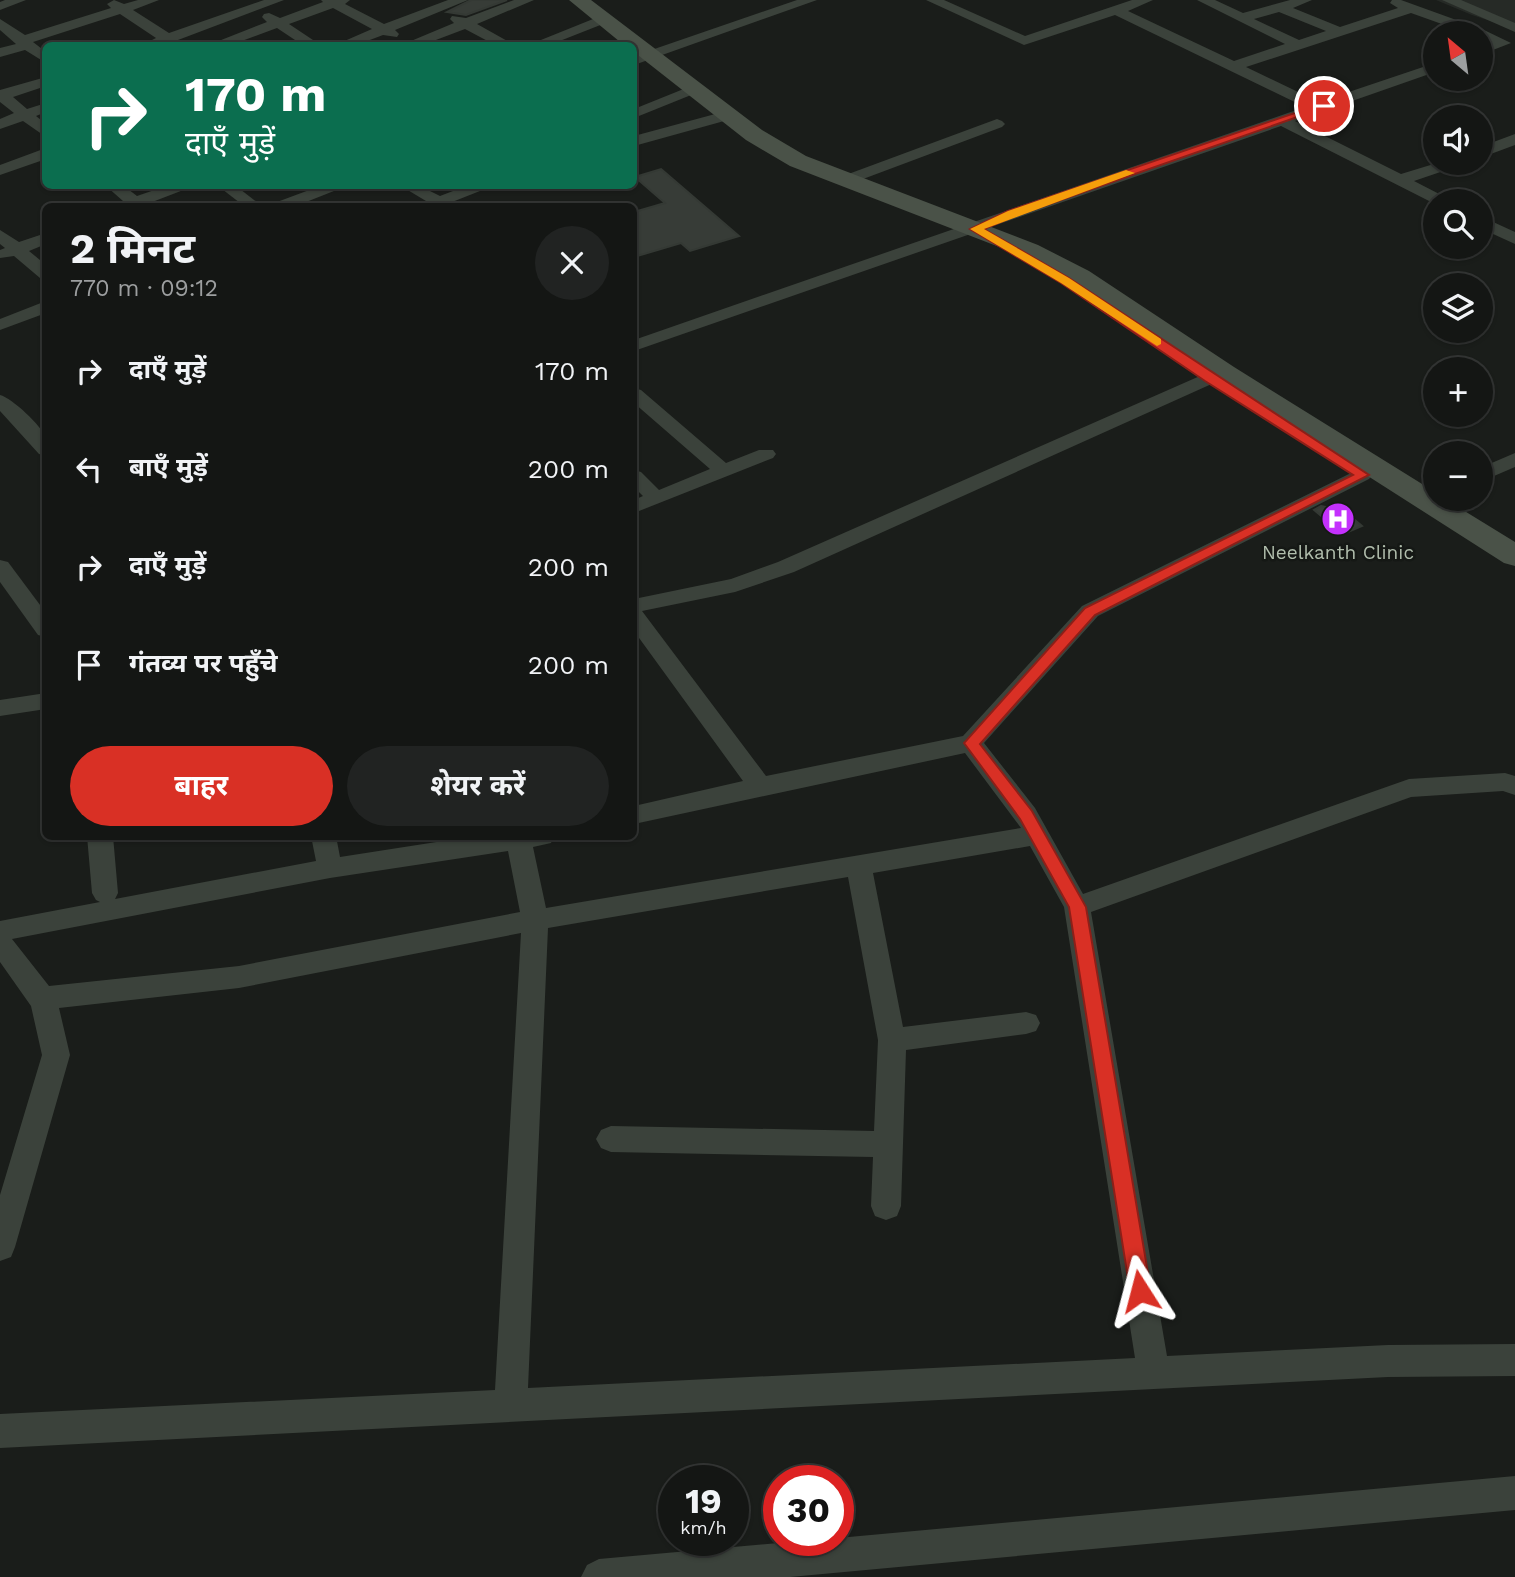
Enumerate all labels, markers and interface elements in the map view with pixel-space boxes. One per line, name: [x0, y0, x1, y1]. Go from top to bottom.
north arrow: [1423, 21, 1493, 91]
map controls: [1423, 21, 1493, 511]
text: 170 m: [185, 65, 326, 123]
icon: right: [70, 70, 161, 161]
pin: [1294, 76, 1354, 136]
icon: arrive: [1305, 87, 1343, 125]
button: sound: [1423, 105, 1493, 175]
text: दाएँ मुड़ें: [185, 124, 275, 162]
button: search: [1423, 189, 1493, 259]
text: 2 मिनट: [70, 224, 195, 273]
button: close: [535, 226, 609, 300]
button: layers: [1423, 273, 1493, 343]
text: 770 m · 09:12: [70, 275, 218, 302]
icon: right: [70, 352, 108, 390]
text: दाएँ मुड़ें: [129, 354, 206, 384]
text: 170 m: [535, 356, 609, 386]
button: +: [1423, 357, 1493, 427]
button: −: [1423, 441, 1493, 511]
icon: left: [70, 450, 108, 488]
text: बाएँ मुड़ें: [129, 452, 208, 482]
text: 200 m: [528, 454, 609, 484]
hospital icon: Neelkanth Clinic: [1319, 500, 1357, 538]
place label: Neelkanth Clinic: [1262, 541, 1414, 564]
icon: right: [70, 548, 108, 586]
text: दाएँ मुड़ें: [129, 550, 206, 580]
text: 200 m: [528, 552, 609, 582]
icon: arrive: [70, 646, 108, 684]
text: गंतव्य पर पहुँचे: [129, 648, 278, 678]
text: 200 m: [528, 650, 609, 680]
button: बाहर: [70, 746, 333, 826]
button: शेयर करें: [347, 746, 609, 826]
position arrow: [1103, 1254, 1177, 1328]
speed limit sign: 30: [763, 1465, 854, 1556]
text: 19: [685, 1480, 722, 1522]
text: km/h: [680, 1517, 727, 1538]

